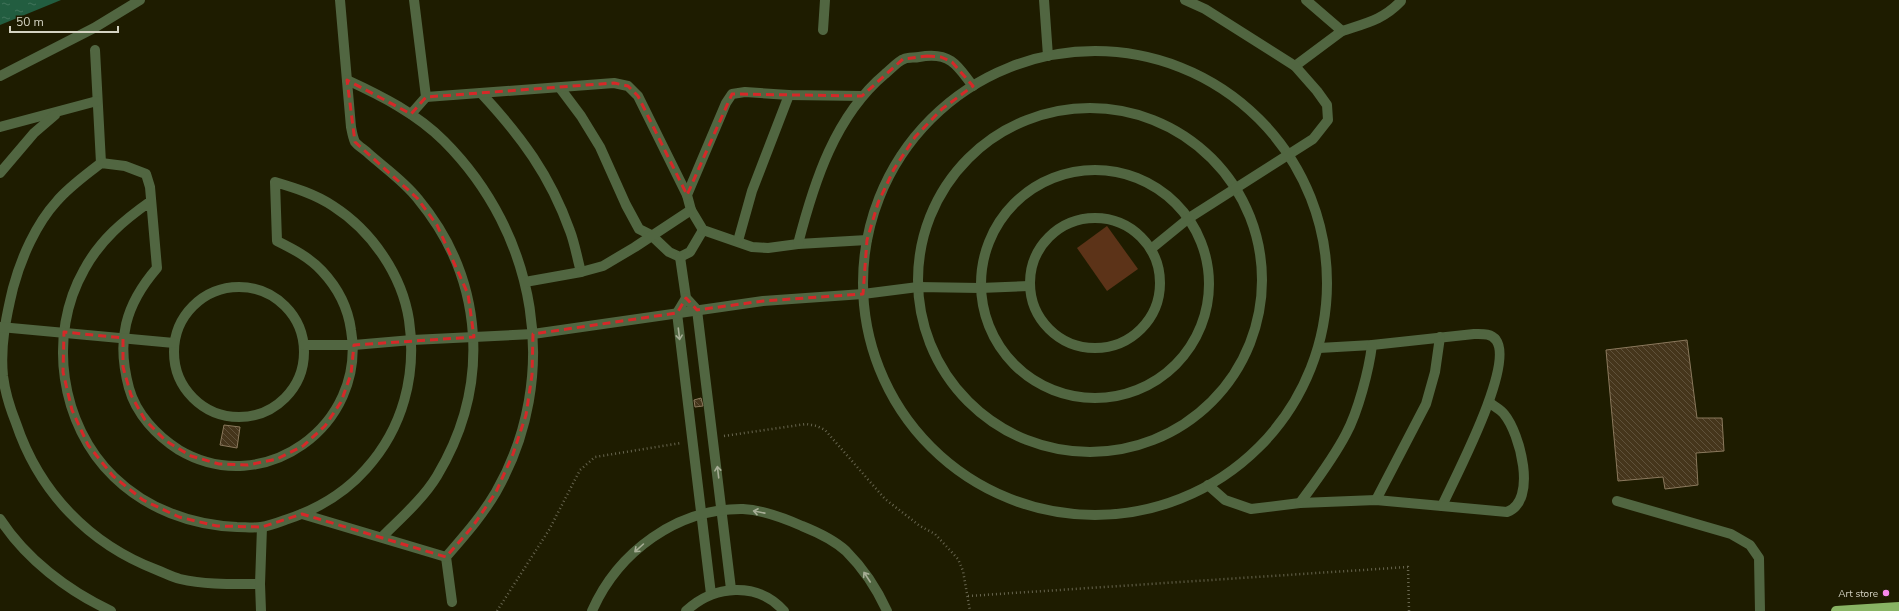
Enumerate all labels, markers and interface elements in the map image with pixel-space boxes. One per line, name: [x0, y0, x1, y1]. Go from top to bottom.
scale bar: [10, 8, 118, 34]
text: 50 m: [16, 14, 44, 30]
one-way arrow: [676, 327, 683, 340]
one-way arrow: [714, 466, 721, 479]
one-way arrow: [753, 508, 766, 516]
one-way arrow: [634, 543, 644, 553]
one-way arrow: [863, 572, 871, 583]
place label: Art store: [1838, 587, 1878, 601]
marker: Art store: [1881, 588, 1891, 598]

